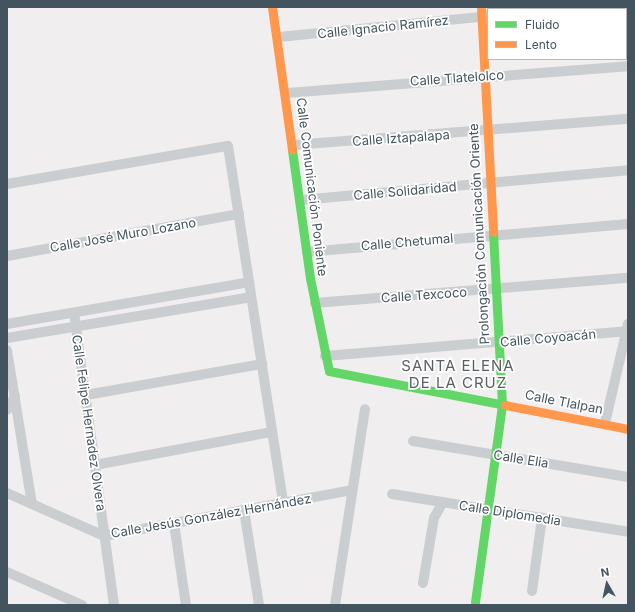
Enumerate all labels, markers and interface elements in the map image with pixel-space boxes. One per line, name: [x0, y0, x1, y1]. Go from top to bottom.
legend: [487, 8, 627, 60]
street label: Calle Ignacio Ramírez: [316, 12, 450, 42]
text: Fluido: [525, 17, 560, 32]
text: Lento: [525, 37, 557, 52]
street label: Calle Tlatelolco: [409, 67, 505, 89]
street label: Calle Comunicación Poniente: [293, 97, 331, 277]
street label: Prolongación Comunicación Oriente: [465, 123, 493, 345]
street label: Calle Iztapalapa: [352, 127, 450, 149]
street label: Calle Solidaridad: [353, 179, 457, 203]
street label: Calle José Muro Lozano: [49, 214, 197, 256]
street label: Calle Chetumal: [360, 230, 454, 254]
street label: Calle Texcoco: [380, 284, 468, 306]
street label: Calle Coyoacán: [499, 326, 597, 350]
street label: Calle Felipe Hernadez Olvera: [69, 334, 109, 512]
district label: SANTA ELENA DE LA CRUZ: [401, 356, 515, 391]
street label: Calle Tlalpan: [524, 387, 604, 417]
street label: Calle Elia: [492, 447, 550, 471]
street label: Calle Jesús González Hernández: [110, 491, 312, 541]
street label: Calle Diplomedia: [458, 497, 562, 529]
north arrow: [587, 564, 627, 604]
text: N: [600, 565, 610, 580]

